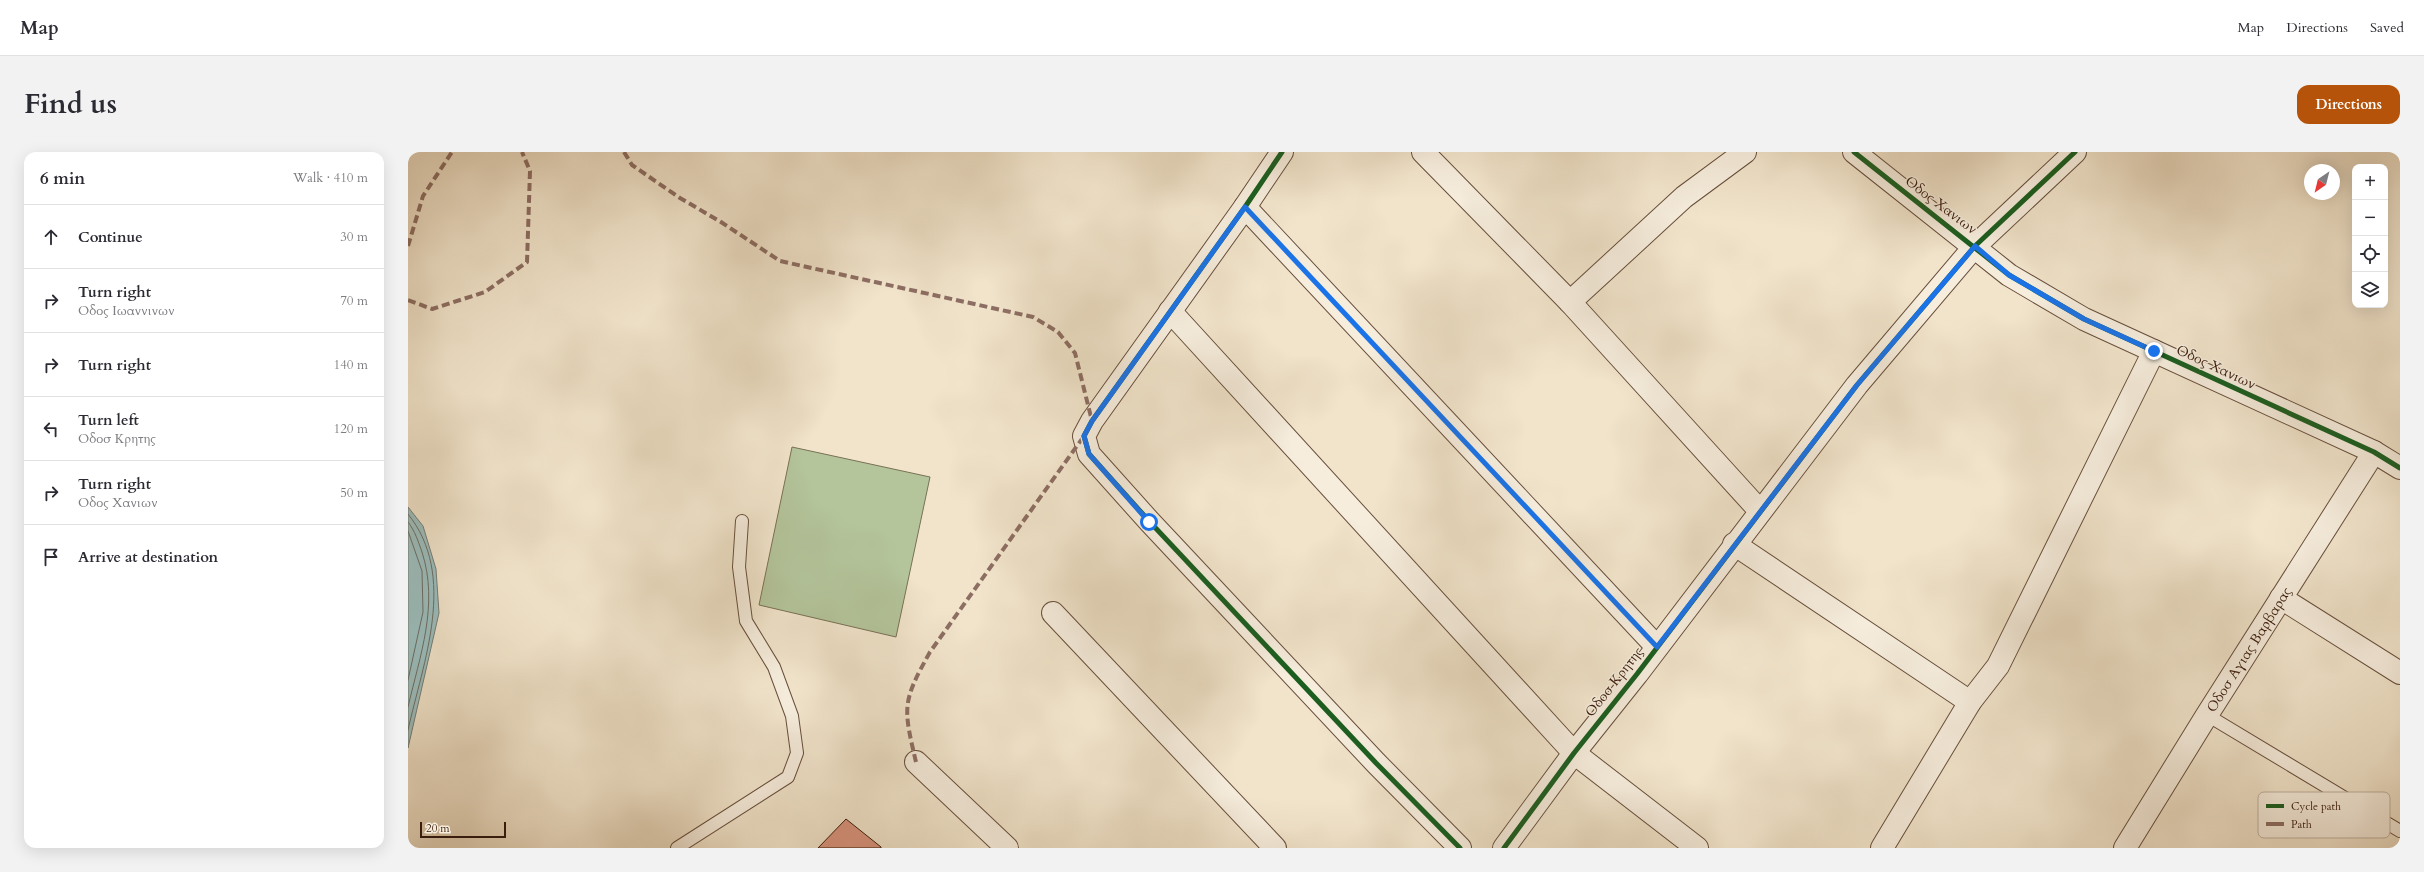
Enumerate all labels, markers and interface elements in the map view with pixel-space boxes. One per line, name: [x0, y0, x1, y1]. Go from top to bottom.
text: Map: [20, 15, 59, 41]
text: Map: [2238, 18, 2264, 37]
text: Directions: [2286, 18, 2348, 37]
text: Saved: [2370, 18, 2404, 37]
text: Find us: [24, 85, 117, 123]
button: Directions: [2297, 85, 2400, 124]
north arrow: [2304, 164, 2340, 200]
map controls: [2352, 164, 2388, 308]
button: +: [2352, 164, 2388, 200]
text: 6 min: [40, 167, 85, 190]
text: Walk · 410 m: [293, 169, 368, 187]
street label: Οδος Χανιων: [1901, 172, 1981, 238]
button: −: [2352, 200, 2388, 236]
icon: ahead: [40, 226, 62, 248]
text: Continue: [78, 227, 143, 247]
text: 30 m: [340, 228, 368, 246]
button: locate: [2352, 236, 2388, 272]
button: layers: [2352, 272, 2388, 308]
text: Turn right: [78, 282, 151, 302]
icon: right: [40, 290, 62, 312]
text: 70 m: [340, 292, 368, 310]
text: Οδος Ιωαννινων: [78, 302, 175, 320]
street label: Οδος Χανιων: [2173, 340, 2259, 394]
route end: [2145, 342, 2163, 360]
icon: right: [40, 354, 62, 376]
text: Turn right: [78, 355, 151, 375]
text: 140 m: [334, 356, 368, 374]
text: Turn left: [78, 410, 139, 430]
icon: left: [40, 418, 62, 440]
text: 120 m: [334, 420, 368, 438]
text: Οδοσ Κρητης: [78, 430, 156, 448]
text: Turn right: [78, 474, 151, 494]
icon: right: [40, 482, 62, 504]
text: 50 m: [340, 484, 368, 502]
text: Οδος Χανιων: [78, 494, 157, 512]
route start: [1140, 513, 1158, 531]
icon: arrive: [40, 546, 62, 568]
text: Arrive at destination: [78, 547, 218, 567]
street label: Οδοσ Αγιας Βαρβαρας: [2202, 583, 2296, 716]
street label: Οδοσ Κρητης: [1581, 643, 1647, 721]
legend: [2258, 792, 2390, 838]
text: Cycle path: [2291, 799, 2341, 814]
text: Path: [2291, 817, 2312, 832]
scale bar: [420, 820, 506, 839]
text: 20 m: [426, 821, 450, 836]

